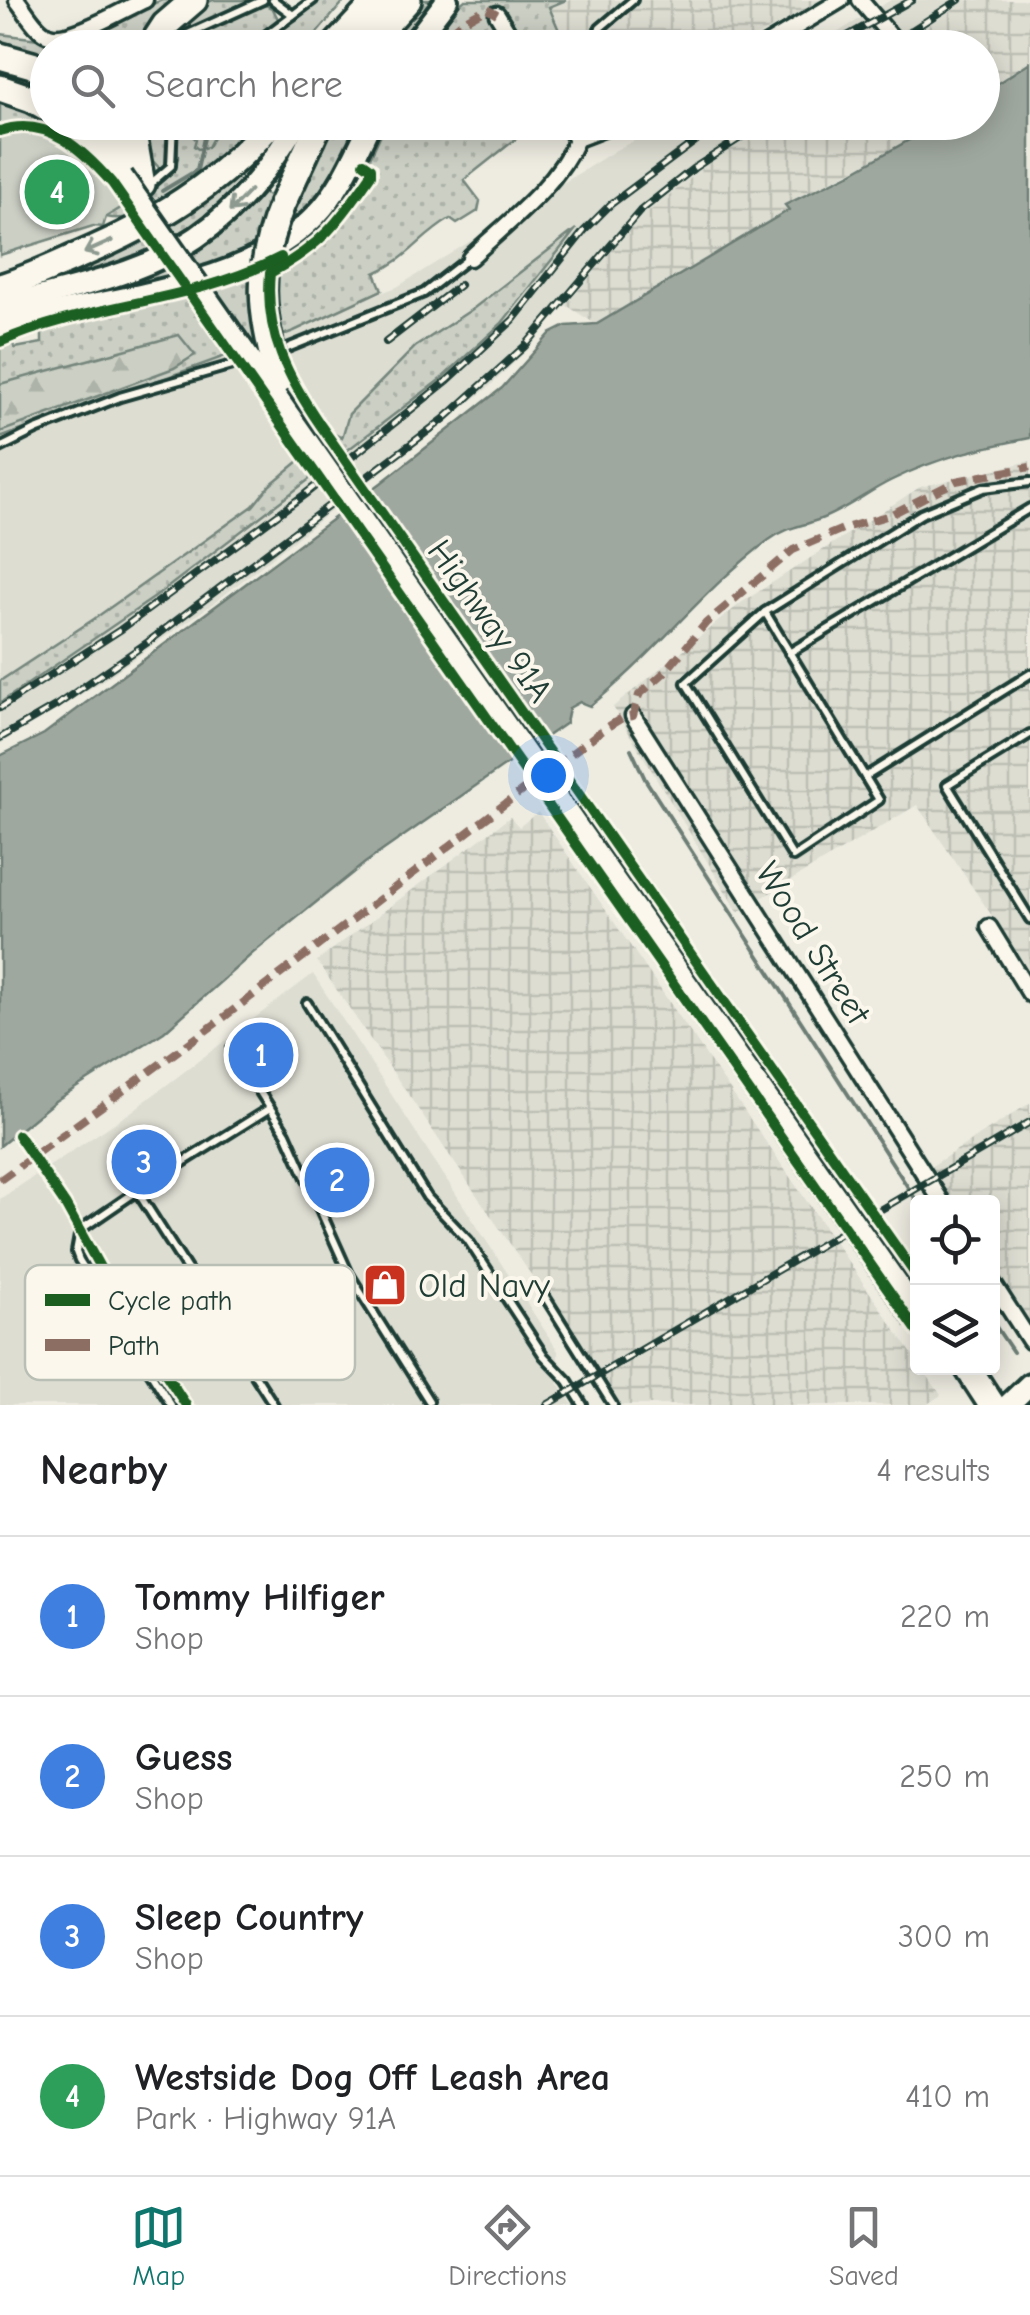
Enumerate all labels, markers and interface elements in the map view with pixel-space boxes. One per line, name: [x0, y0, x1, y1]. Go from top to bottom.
search box: [30, 30, 1000, 140]
icon: search: [65, 58, 120, 113]
text: Search here: [145, 63, 343, 107]
pin: 4: [24, 154, 90, 230]
one-way arrow: [229, 189, 253, 213]
one-way arrow: [83, 239, 114, 257]
street label: Highway 91A: [419, 532, 561, 710]
your location: [523, 750, 574, 801]
street label: Wood Street: [747, 854, 880, 1033]
pin: 1: [228, 1018, 294, 1092]
pin: 3: [112, 1124, 176, 1200]
pin: 2: [304, 1142, 370, 1218]
map controls: [910, 1195, 1000, 1375]
button: locate: [910, 1195, 1000, 1285]
shop icon: Old Navy: [362, 1262, 408, 1308]
legend: [25, 1265, 355, 1380]
place label: Old Navy: [418, 1265, 550, 1306]
text: Cycle path: [108, 1285, 233, 1317]
button: layers: [910, 1285, 1000, 1375]
text: Path: [108, 1330, 160, 1362]
text: Nearby: [40, 1446, 167, 1495]
text: 4 results: [877, 1452, 990, 1489]
text: Tommy Hilfiger: [135, 1576, 385, 1620]
text: 1: [66, 1598, 79, 1635]
text: 220 m: [900, 1598, 990, 1635]
text: Shop: [135, 1620, 204, 1657]
text: Guess: [135, 1736, 232, 1780]
text: 2: [65, 1758, 80, 1795]
text: 250 m: [899, 1758, 990, 1795]
text: Shop: [135, 1780, 204, 1817]
text: Sleep Country: [135, 1896, 363, 1940]
text: 3: [65, 1918, 80, 1955]
text: 300 m: [898, 1918, 990, 1955]
text: Shop: [135, 1940, 204, 1977]
text: Westside Dog Off Leash Area: [135, 2056, 610, 2100]
text: 4: [65, 2078, 80, 2115]
text: 410 m: [905, 2078, 990, 2115]
text: Park · Highway 91A: [135, 2100, 396, 2137]
tab: Map: [131, 2200, 186, 2292]
tab: Directions: [448, 2200, 567, 2292]
tab: Saved: [829, 2200, 899, 2292]

